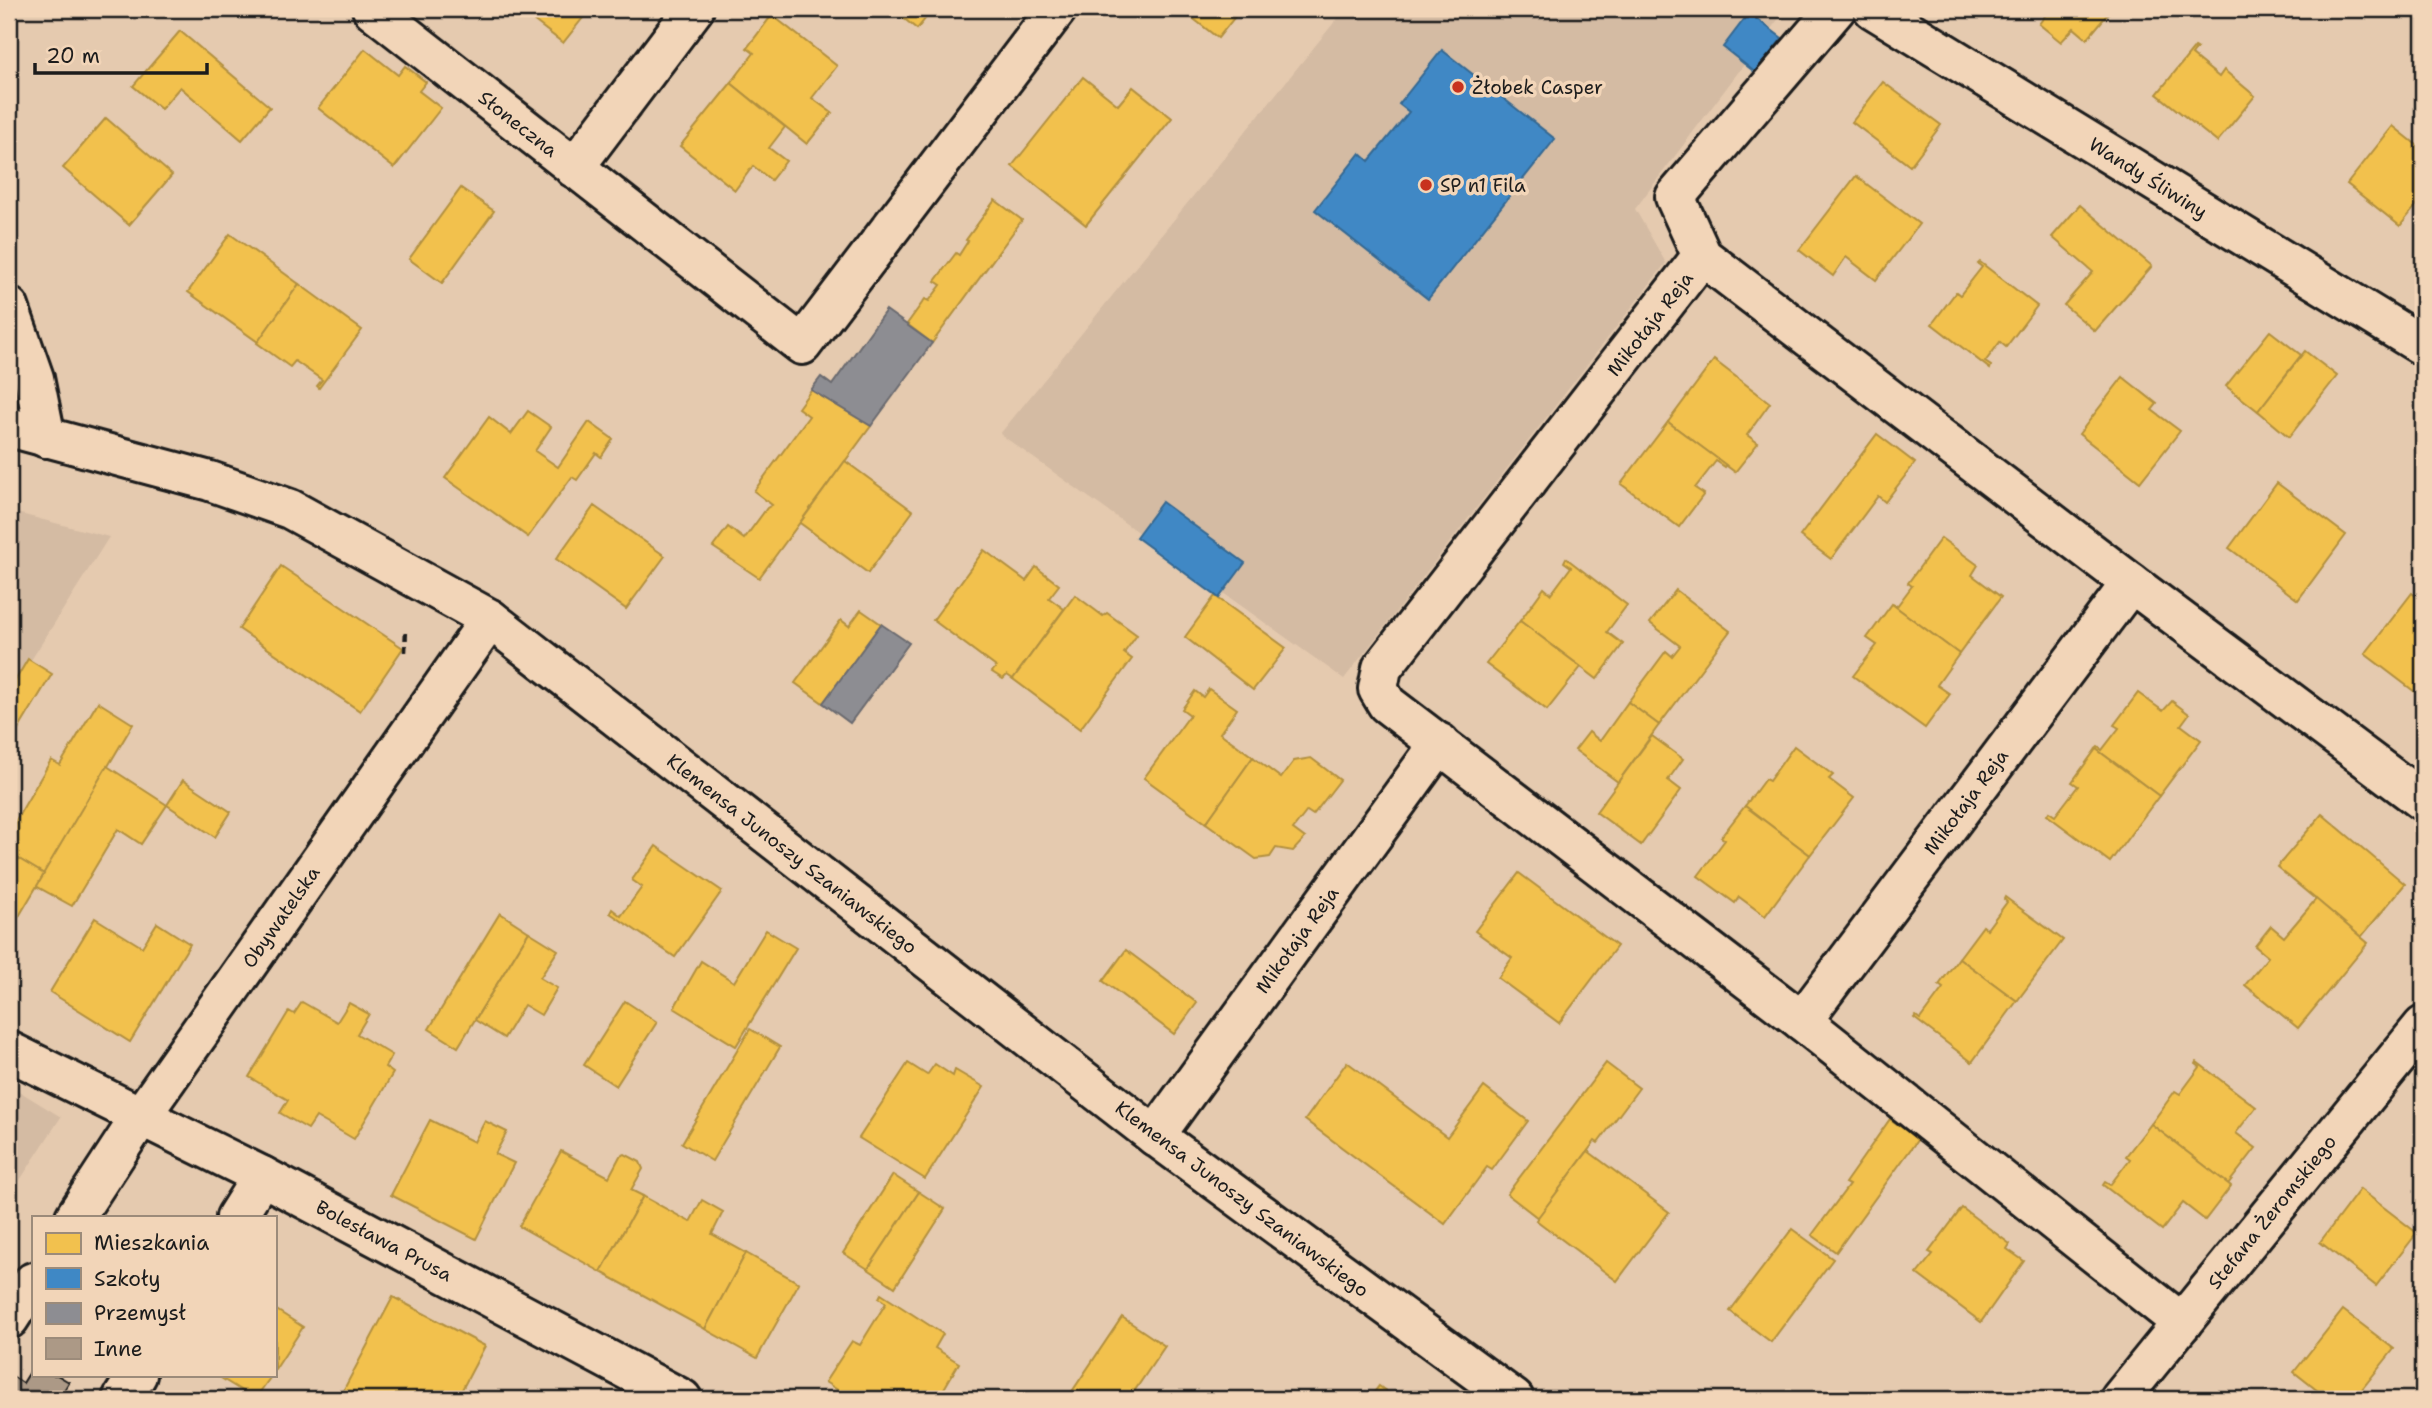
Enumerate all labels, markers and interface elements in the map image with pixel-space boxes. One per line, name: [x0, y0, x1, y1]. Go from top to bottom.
scale bar: [35, 32, 206, 76]
text: 20 m: [46, 42, 100, 70]
place label: Żłobek Casper: [1472, 75, 1603, 100]
marker: Żłobek Casper: [1450, 79, 1466, 95]
street label: Słoneczna: [473, 85, 563, 163]
street label: Wandy Śliwiny: [2084, 131, 2213, 224]
place label: SP n1 Fila: [1440, 173, 1526, 198]
marker: SP n1 Fila: [1418, 177, 1434, 193]
street label: Mikołaja Reja: [1601, 266, 1699, 381]
street label: Mikołaja Reja: [1918, 744, 2014, 860]
street label: Klemensa Junoszy Szaniawskiego: [662, 748, 922, 960]
street label: Obywatelska: [237, 861, 325, 973]
street label: Mikołaja Reja: [1250, 881, 1344, 998]
street label: Klemensa Junoszy Szaniawskiego: [1110, 1095, 1374, 1303]
street label: Stefana Żeromskiego: [2202, 1130, 2342, 1294]
street label: Bolesława Prusa: [312, 1195, 457, 1288]
legend: [32, 1216, 276, 1376]
text: Mieszkania: [94, 1229, 209, 1257]
text: Szkoły: [94, 1265, 161, 1293]
text: Przemysł: [94, 1299, 186, 1327]
text: Inne: [94, 1335, 143, 1363]

